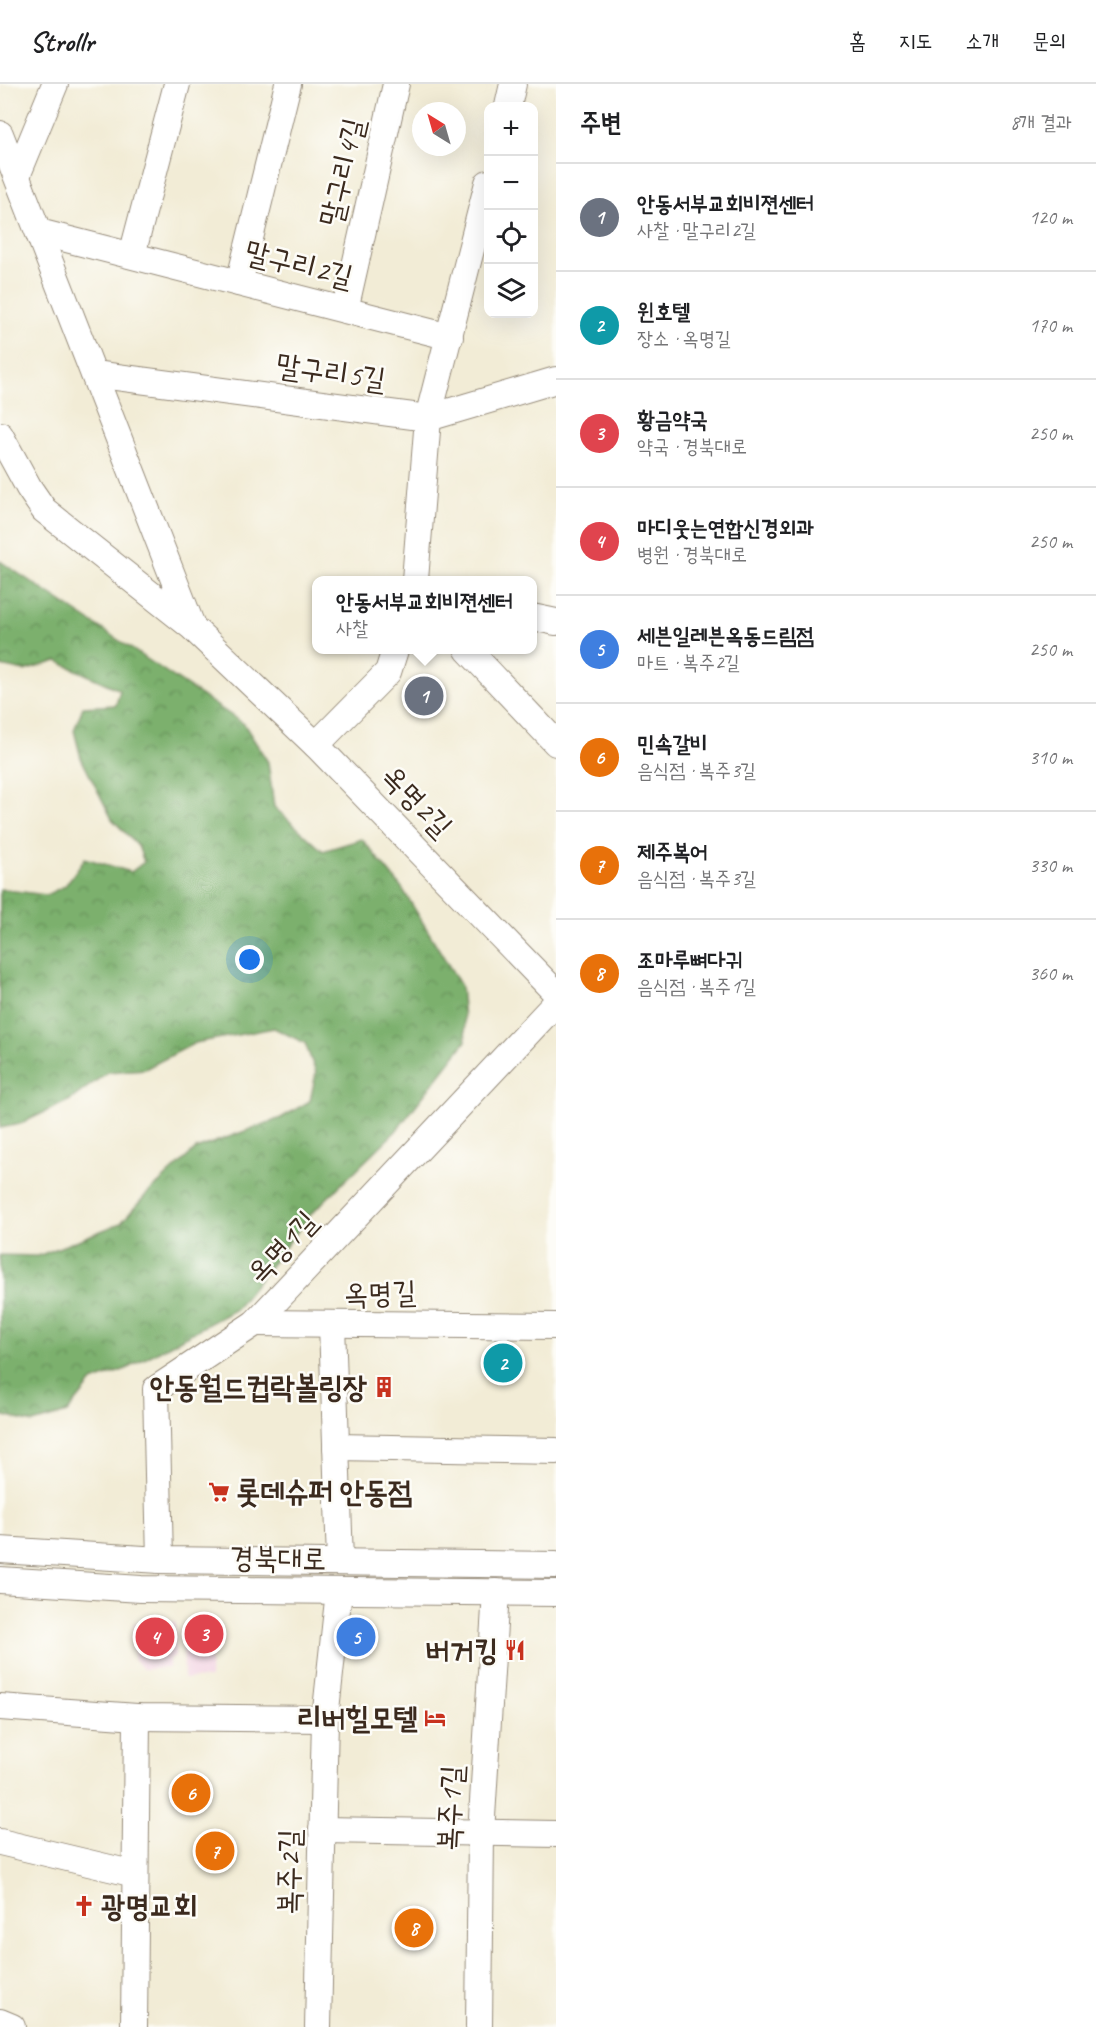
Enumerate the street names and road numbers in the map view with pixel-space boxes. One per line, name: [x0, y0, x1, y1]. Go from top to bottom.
street label: 말구리4길: [311, 114, 373, 230]
street label: 말구리2길: [241, 232, 357, 296]
street label: 말구리5길: [274, 346, 388, 398]
street label: 옥명2길: [373, 757, 461, 845]
street label: 옥명1길: [239, 1203, 325, 1291]
street label: 옥명길: [343, 1273, 417, 1313]
street label: 경북대로: [229, 1538, 327, 1578]
street label: 복주1길: [429, 1764, 471, 1852]
street label: 복주2길: [269, 1829, 309, 1915]

